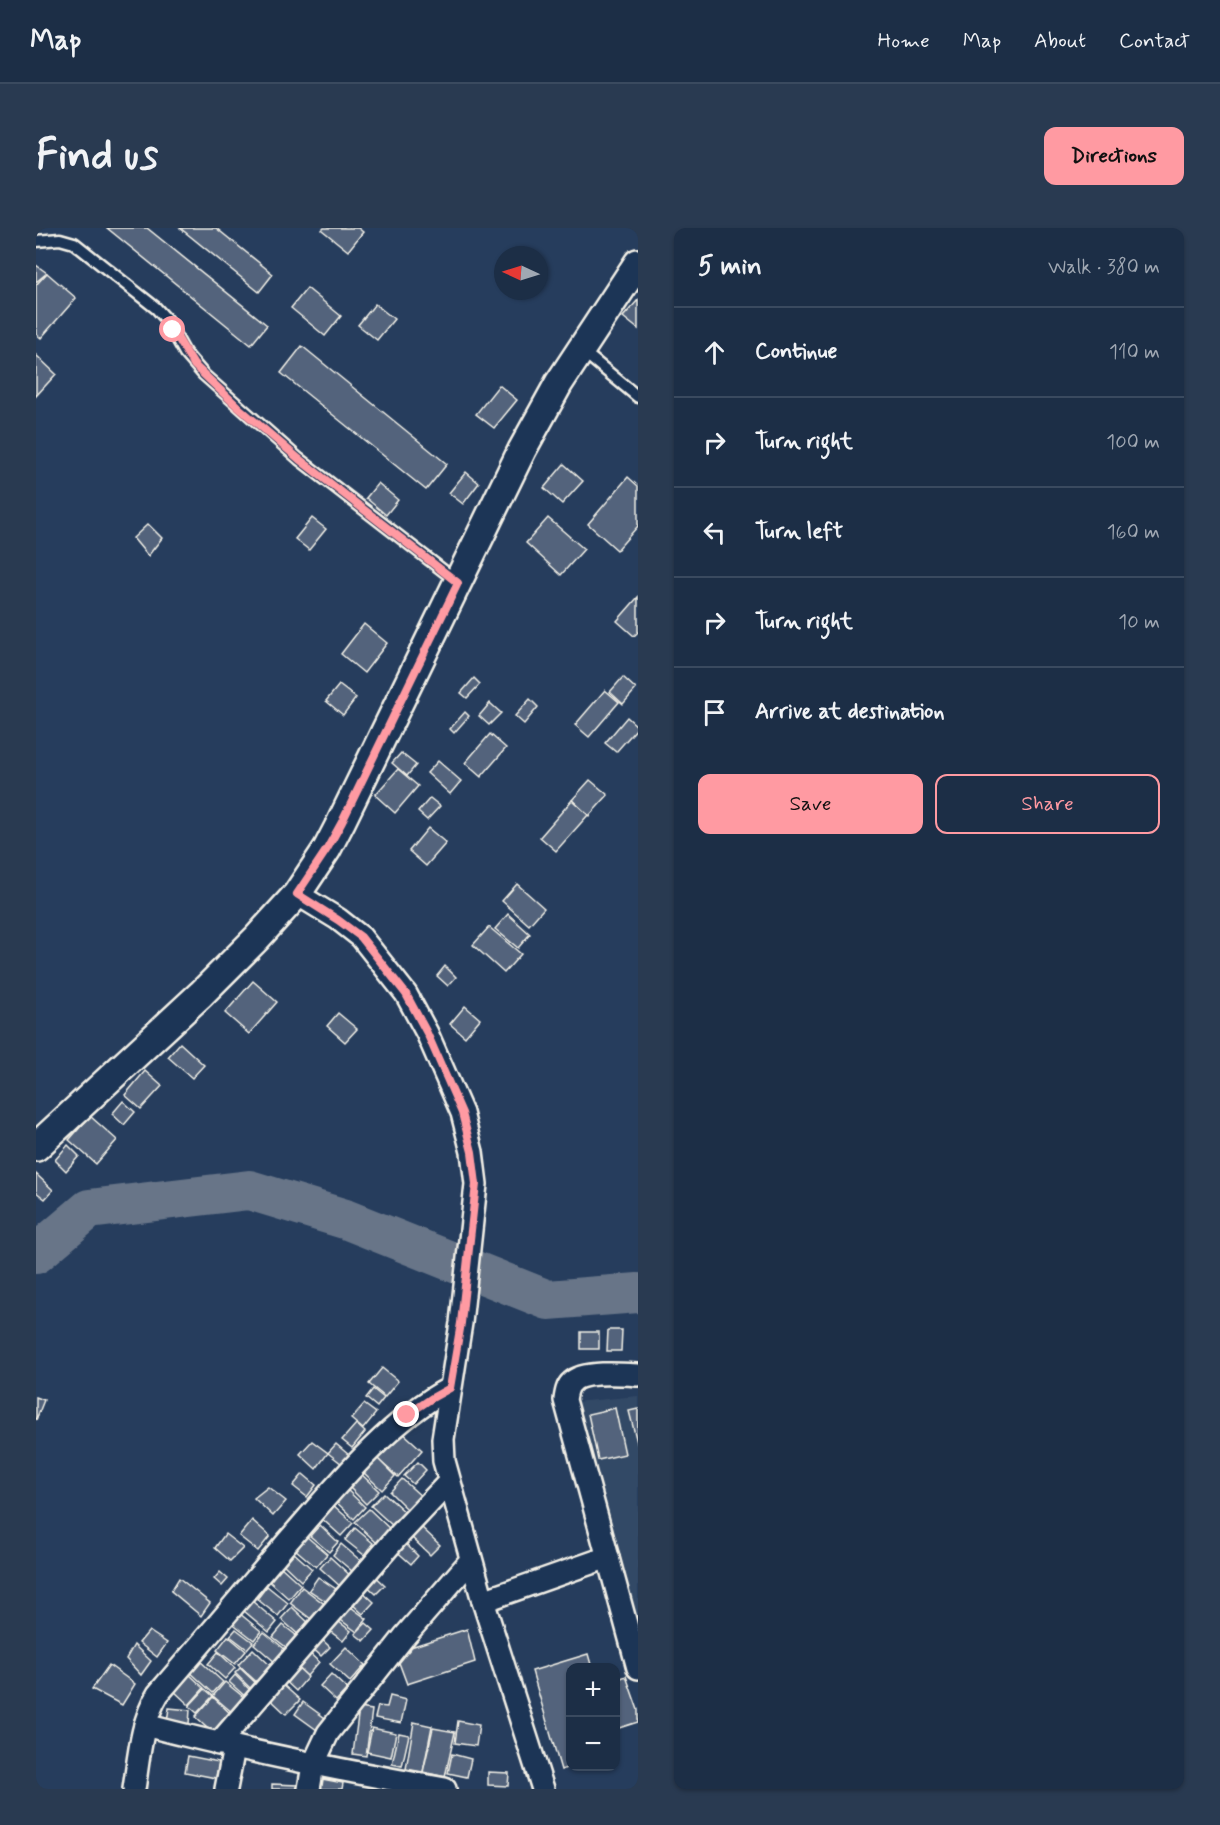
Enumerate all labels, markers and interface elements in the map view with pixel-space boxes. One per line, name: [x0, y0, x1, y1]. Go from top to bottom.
text: Map: [30, 23, 81, 60]
text: Home: [878, 27, 930, 55]
text: Map: [963, 27, 1001, 55]
text: About: [1034, 27, 1086, 55]
text: Contact: [1119, 27, 1190, 55]
button: Directions: [1044, 127, 1184, 185]
text: Find us: [36, 129, 158, 184]
north arrow: [494, 246, 548, 300]
text: 5 min: [698, 250, 762, 284]
text: Walk · 380 m: [1048, 254, 1160, 281]
route start: [159, 316, 185, 342]
icon: ahead: [698, 336, 731, 369]
text: Continue: [755, 338, 837, 366]
text: 110 m: [1109, 339, 1160, 366]
icon: right: [698, 426, 731, 459]
text: Turn right: [755, 428, 853, 456]
text: 100 m: [1106, 429, 1160, 456]
icon: left: [698, 516, 731, 549]
text: Turn left: [755, 518, 843, 546]
text: 160 m: [1107, 519, 1160, 546]
icon: right: [698, 606, 731, 639]
text: Turn right: [755, 608, 853, 636]
text: 10 m: [1118, 609, 1160, 636]
icon: arrive: [698, 696, 731, 729]
text: Arrive at destination: [755, 698, 945, 726]
button: Save: [698, 774, 923, 834]
button: Share: [935, 774, 1160, 834]
route end: [393, 1401, 419, 1427]
map controls: [566, 1663, 620, 1771]
button: +: [566, 1663, 620, 1717]
button: −: [566, 1717, 620, 1771]

